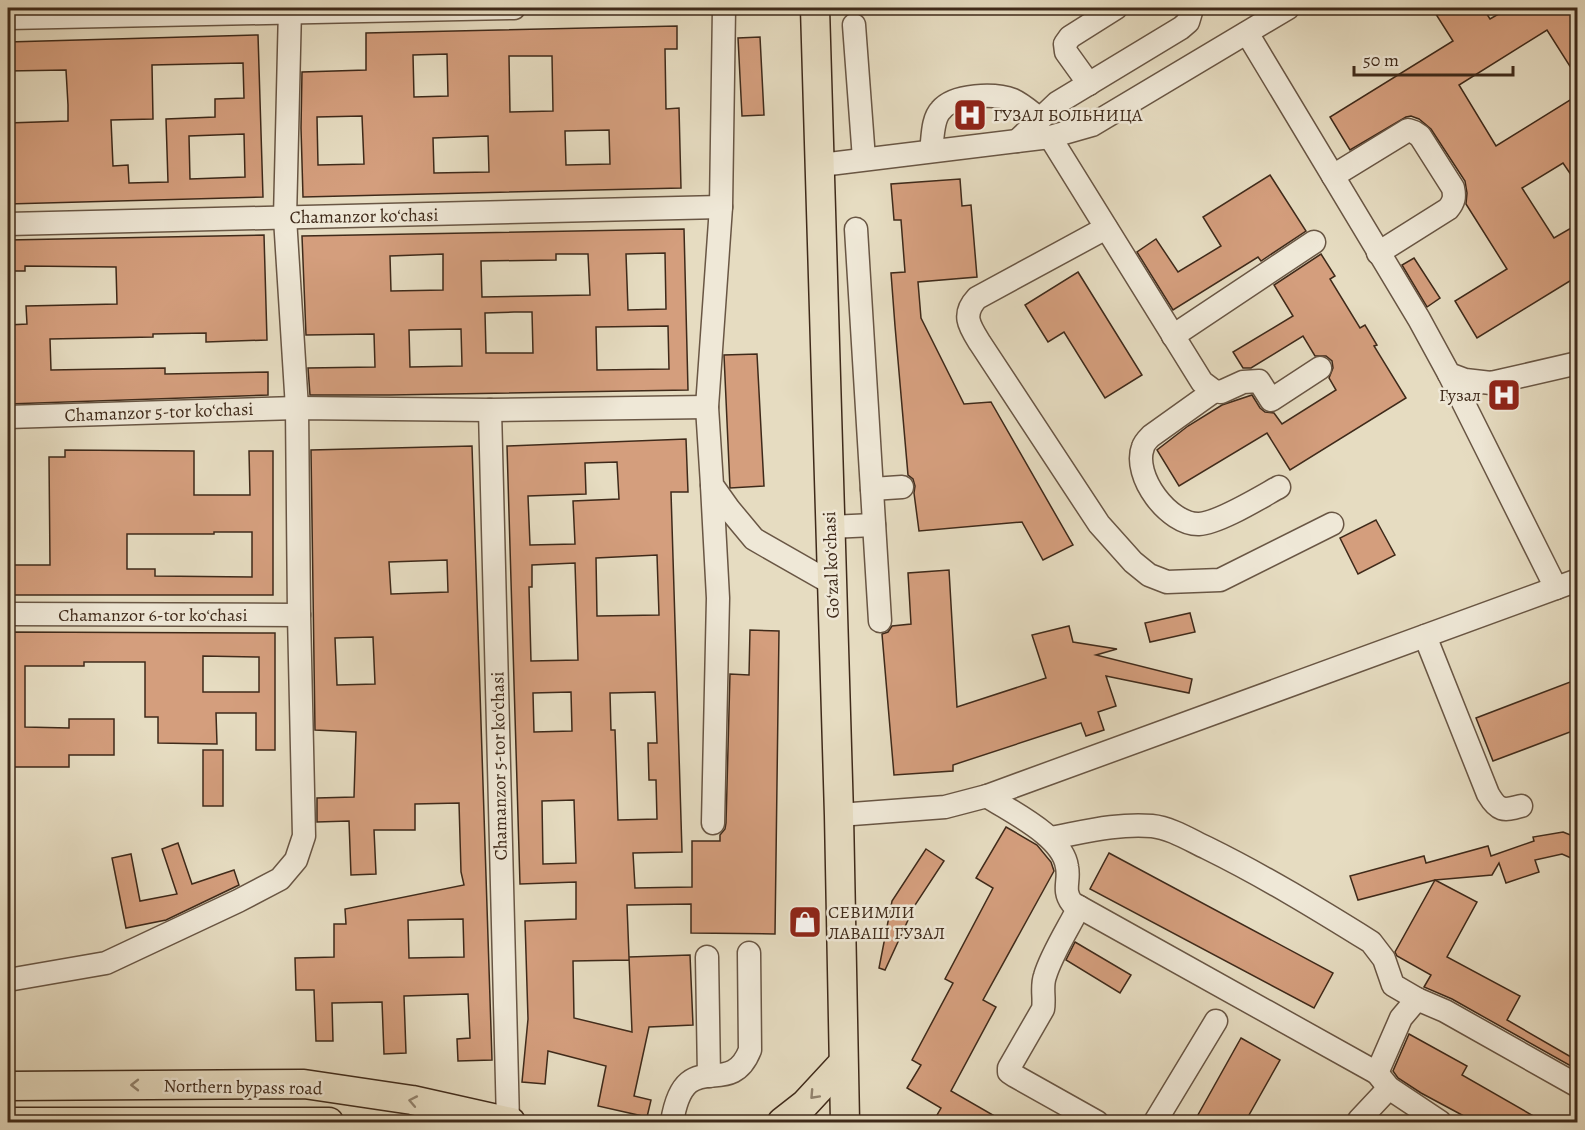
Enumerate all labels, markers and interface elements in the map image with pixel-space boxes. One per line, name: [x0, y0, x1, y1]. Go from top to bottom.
scale bar: [1354, 39, 1513, 77]
text: 50 m: [1363, 48, 1399, 72]
hospital icon: ГУЗАЛ БОЛЬНИЦА: [952, 97, 988, 133]
place label: ГУЗАЛ БОЛЬНИЦА: [993, 103, 1143, 127]
street label: Chamanzor koʻchasi: [289, 203, 439, 229]
hospital icon: Гузал: [1486, 377, 1522, 413]
place label: Гузал: [1439, 383, 1481, 407]
street label: Chamanzor 5-tor koʻchasi: [64, 397, 254, 427]
street label: Goʻzal koʻchasi: [817, 511, 845, 619]
street label: Chamanzor 6-tor koʻchasi: [58, 603, 248, 627]
street label: Chamanzor 5-tor koʻchasi: [485, 671, 513, 861]
place label: СЕВИМЛИ ЛАВАШ ГУЗАЛ: [828, 900, 945, 945]
shop icon: СЕВИМЛИ ЛАВАШ ГУЗАЛ: [787, 904, 823, 940]
street label: Northern bypass road: [163, 1074, 323, 1100]
one-way arrow: [130, 1079, 139, 1092]
one-way arrow: [810, 1088, 821, 1099]
one-way arrow: [408, 1095, 418, 1108]

